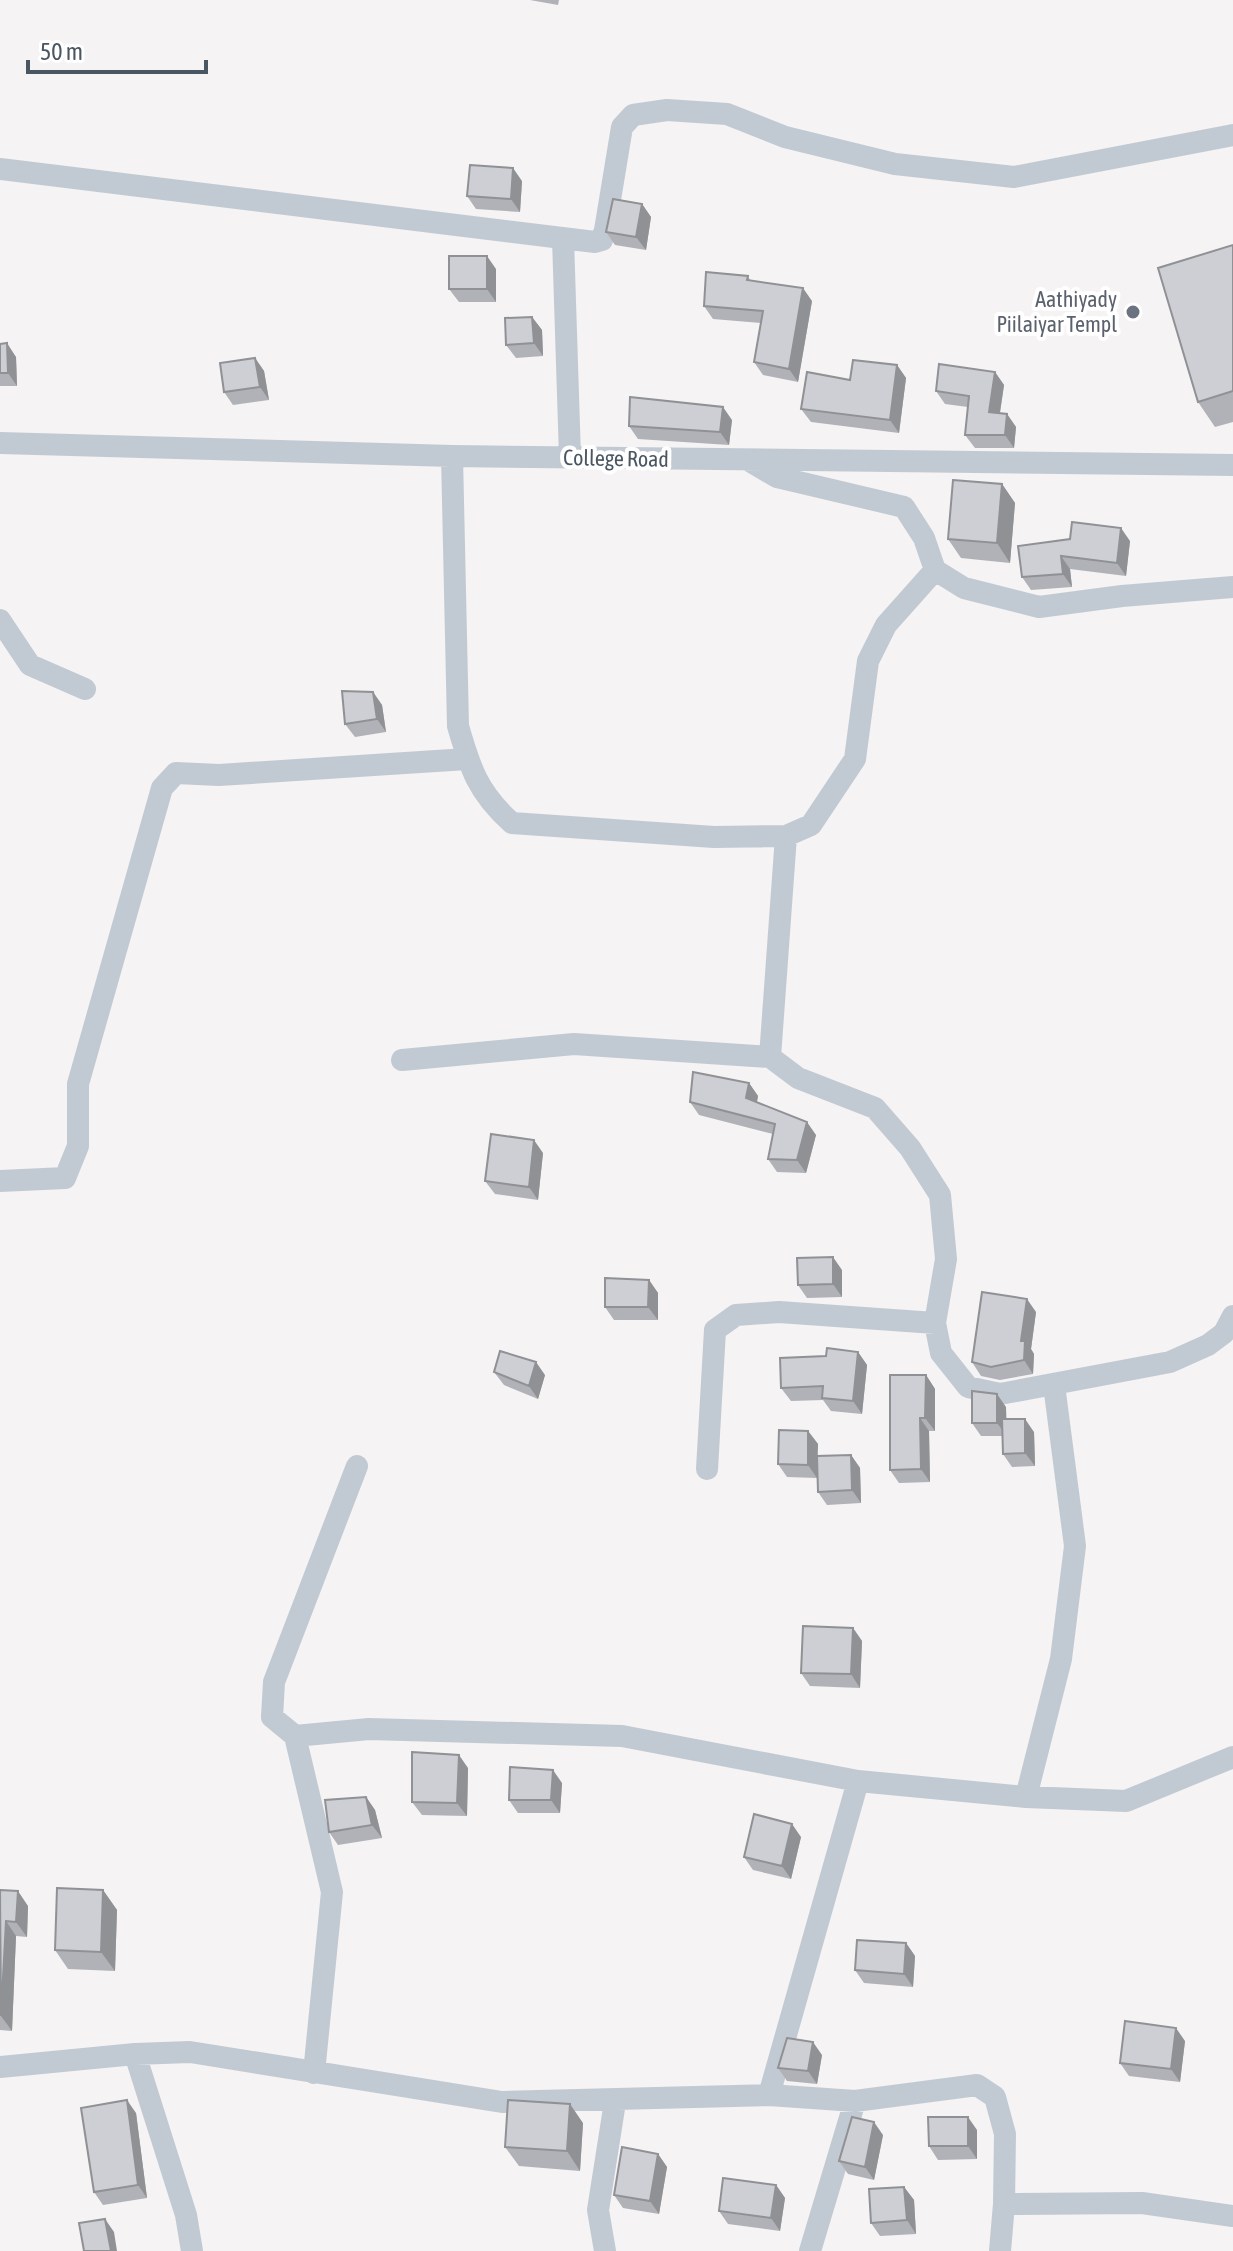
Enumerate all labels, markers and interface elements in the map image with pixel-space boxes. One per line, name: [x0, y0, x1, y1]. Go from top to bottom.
scale bar: [28, 24, 206, 74]
text: 50 m: [40, 38, 83, 65]
place label: Aathiyady Piilaiyar Templ: [996, 286, 1117, 337]
marker: Aathiyady Piilaiyar Templ: [1124, 303, 1142, 321]
street label: College Road: [563, 444, 669, 472]

